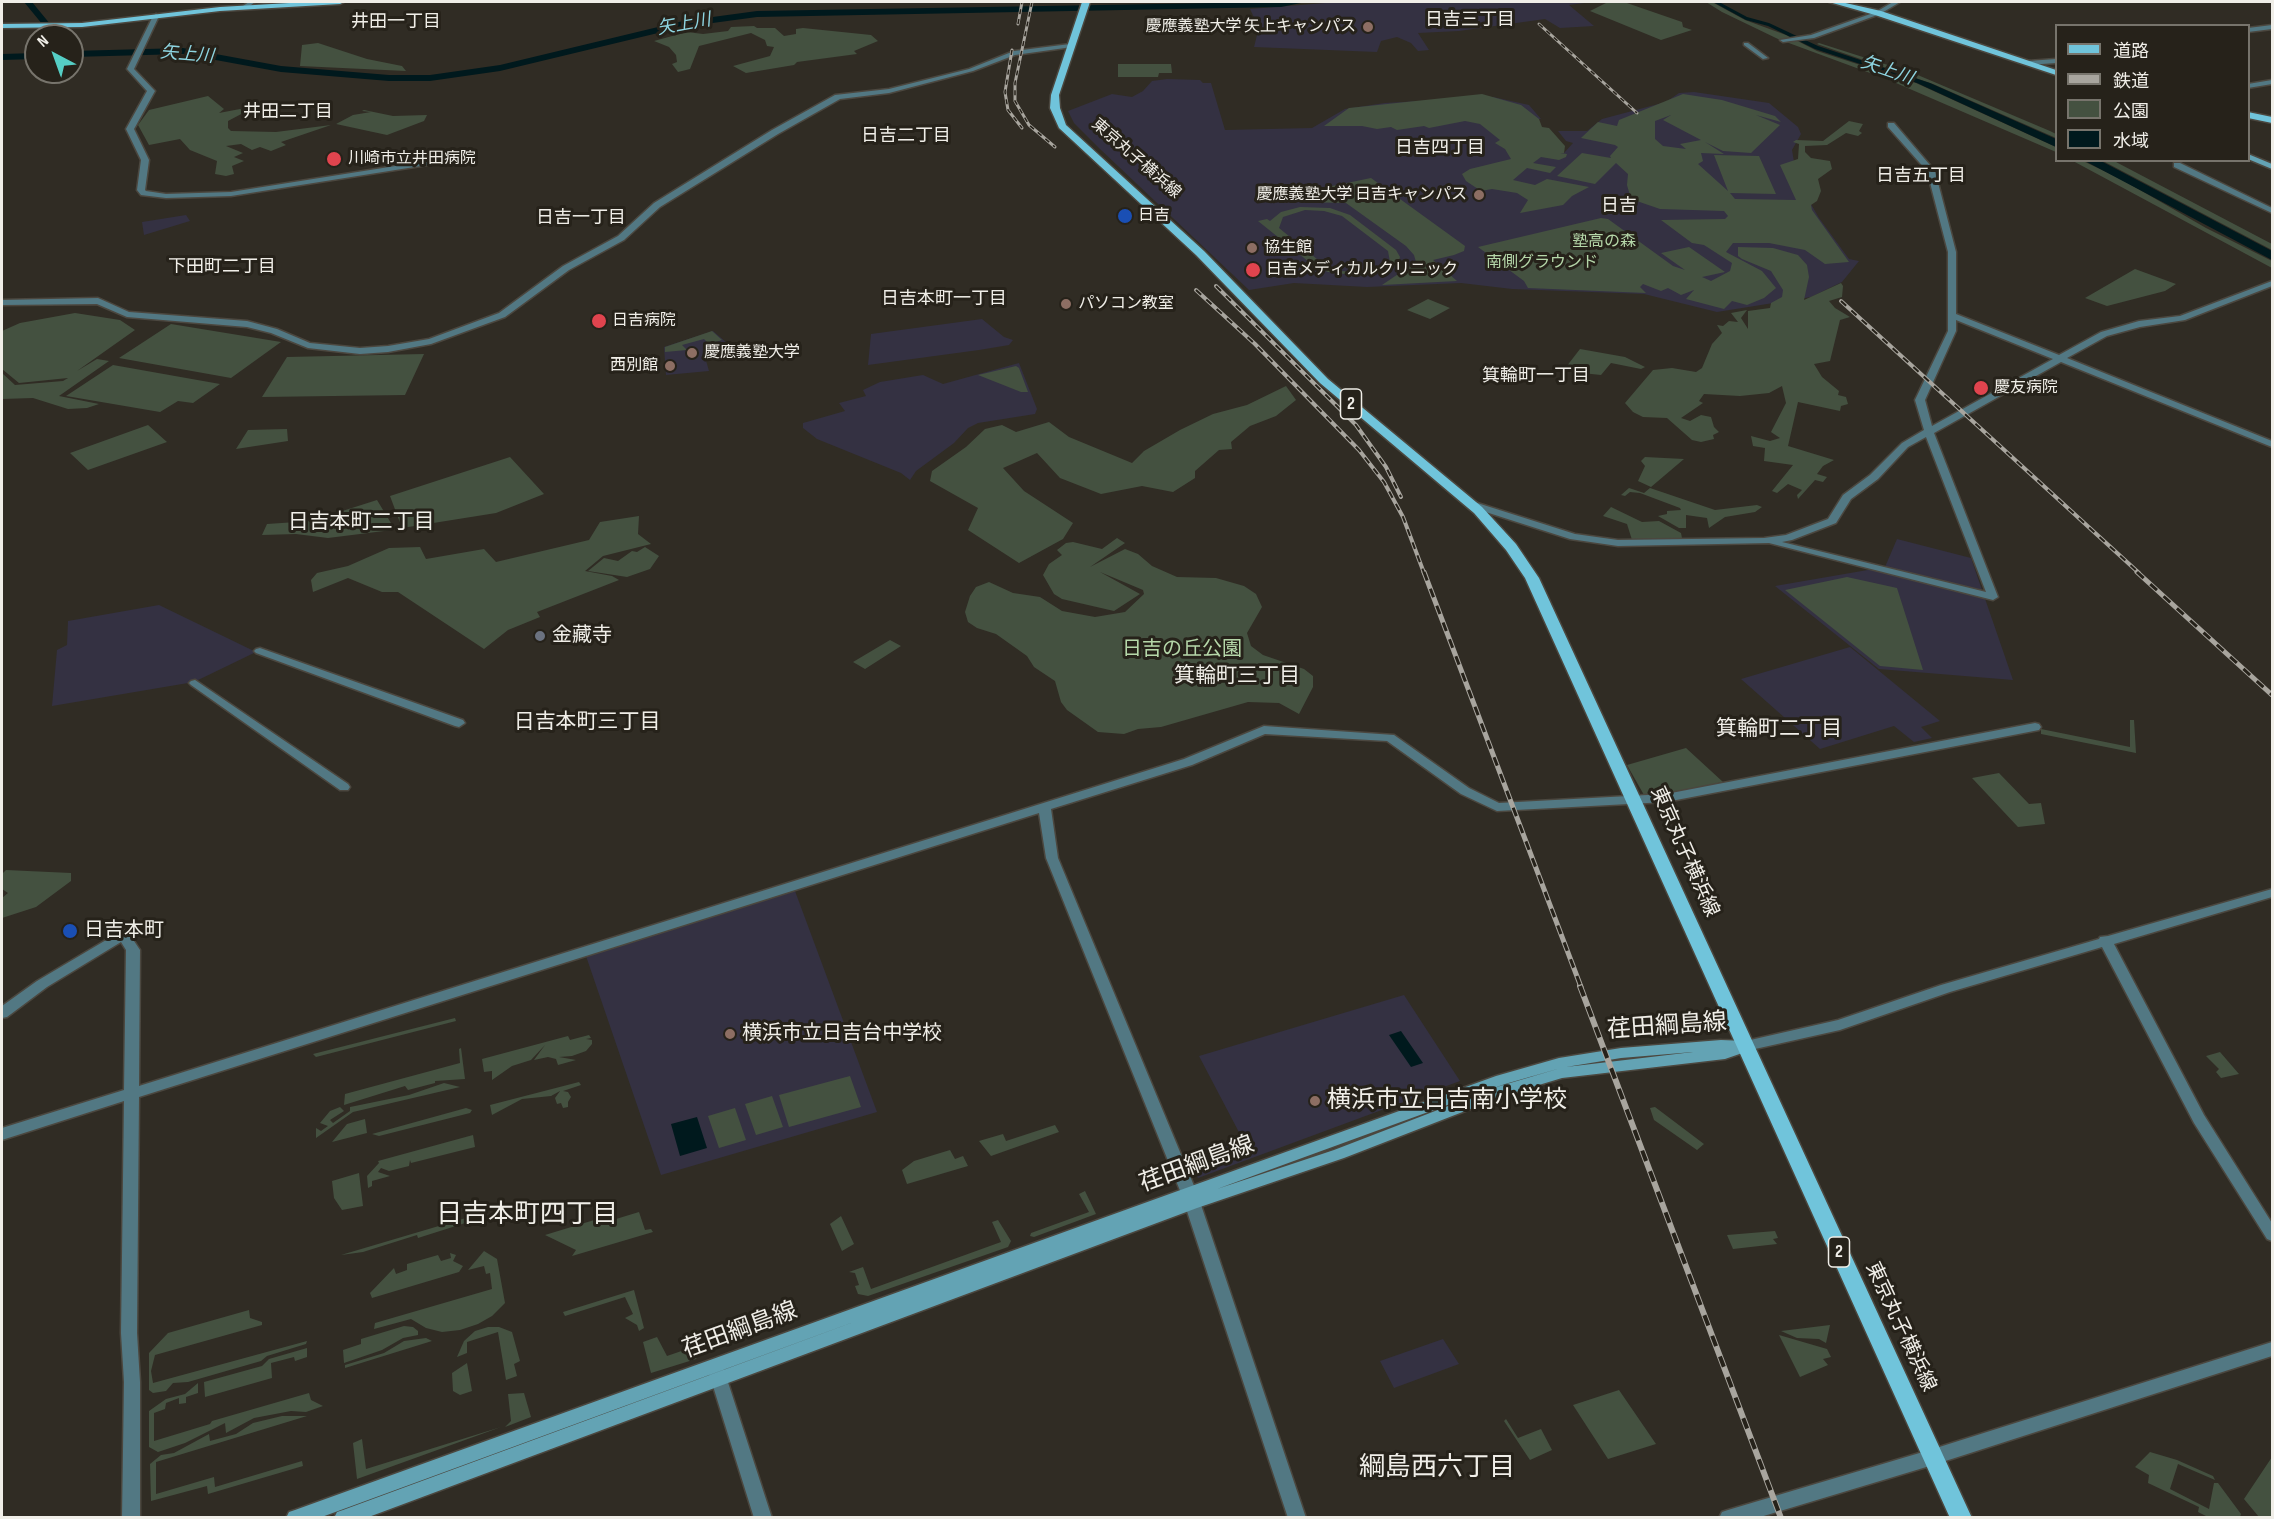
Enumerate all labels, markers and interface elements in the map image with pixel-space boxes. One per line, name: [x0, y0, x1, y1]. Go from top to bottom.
district label: 日吉三丁目: [1425, 9, 1515, 31]
water label: 矢上川: [656, 10, 712, 40]
district label: 井田一丁目: [351, 11, 441, 33]
place label: 慶應義塾大学 矢上キャンパス: [1145, 17, 1356, 37]
marker: 慶應義塾大学 矢上キャンパス: [1361, 20, 1375, 34]
north arrow: [24, 24, 84, 84]
legend: [2055, 24, 2250, 162]
text: N: [34, 32, 53, 52]
text: 道路: [2113, 41, 2149, 62]
water label: 矢上川: [159, 42, 215, 68]
water label: 矢上川: [1858, 52, 1916, 90]
text: 鉄道: [2113, 71, 2149, 92]
district label: 井田二丁目: [243, 101, 333, 123]
text: 公園: [2113, 101, 2149, 122]
street label: 東京丸子横浜線: [1087, 115, 1185, 203]
district label: 日吉二丁目: [861, 125, 951, 147]
text: 水域: [2113, 131, 2149, 152]
district label: 日吉四丁目: [1395, 137, 1485, 159]
place label: 川崎市立井田病院: [348, 149, 476, 169]
marker: 川崎市立井田病院: [325, 150, 343, 168]
district label: 日吉五丁目: [1876, 165, 1966, 187]
place label: 慶應義塾大学 日吉キャンパス: [1256, 185, 1467, 205]
marker: 慶應義塾大学 日吉キャンパス: [1472, 188, 1486, 202]
district label: 日吉: [1601, 195, 1637, 217]
place label: 日吉: [1138, 206, 1170, 226]
district label: 日吉一丁目: [536, 207, 626, 229]
marker: 日吉: [1116, 207, 1134, 225]
park label: 塾高の森: [1572, 232, 1636, 252]
place label: 協生館: [1264, 238, 1312, 258]
marker: 協生館: [1245, 241, 1259, 255]
park label: 南側グラウンド: [1486, 253, 1598, 273]
district label: 下田町二丁目: [168, 256, 276, 278]
place label: 日吉メディカルクリニック: [1266, 260, 1458, 280]
marker: 日吉メディカルクリニック: [1244, 261, 1262, 279]
district label: 日吉本町一丁目: [881, 288, 1007, 310]
place label: パソコン教室: [1078, 294, 1174, 314]
marker: パソコン教室: [1059, 297, 1073, 311]
place label: 日吉病院: [612, 311, 676, 331]
marker: 日吉病院: [590, 312, 608, 330]
place label: 慶應義塾大学: [704, 343, 800, 363]
marker: 慶應義塾大学: [685, 346, 699, 360]
place label: 西別館: [610, 356, 658, 376]
marker: 西別館: [663, 359, 677, 373]
district label: 箕輪町一丁目: [1482, 365, 1590, 387]
place label: 慶友病院: [1994, 378, 2058, 398]
marker: 慶友病院: [1972, 379, 1990, 397]
road number: 2: [1340, 389, 1362, 419]
district label: 日吉本町二丁目: [288, 510, 434, 536]
place label: 金藏寺: [552, 624, 612, 648]
marker: 金藏寺: [533, 629, 547, 643]
park label: 日吉の丘公園: [1122, 638, 1242, 662]
district label: 箕輪町三丁目: [1174, 664, 1300, 690]
district label: 日吉本町三丁目: [514, 710, 660, 736]
district label: 箕輪町二丁目: [1716, 717, 1842, 743]
street label: 東京丸子横浜線: [1645, 783, 1723, 921]
place label: 日吉本町: [84, 919, 164, 943]
marker: 日吉本町: [61, 922, 79, 940]
street label: 荏田綱島線: [1606, 1008, 1728, 1046]
place label: 横浜市立日吉台中学校: [742, 1022, 942, 1046]
marker: 横浜市立日吉台中学校: [723, 1027, 737, 1041]
place label: 横浜市立日吉南小学校: [1327, 1087, 1567, 1115]
marker: 横浜市立日吉南小学校: [1308, 1094, 1322, 1108]
street label: 荏田綱島線: [1136, 1131, 1258, 1199]
district label: 日吉本町四丁目: [436, 1199, 618, 1231]
road number: 2: [1828, 1237, 1850, 1267]
street label: 東京丸子横浜線: [1860, 1258, 1940, 1396]
street label: 荏田綱島線: [679, 1297, 801, 1365]
district label: 綱島西六丁目: [1359, 1452, 1515, 1484]

